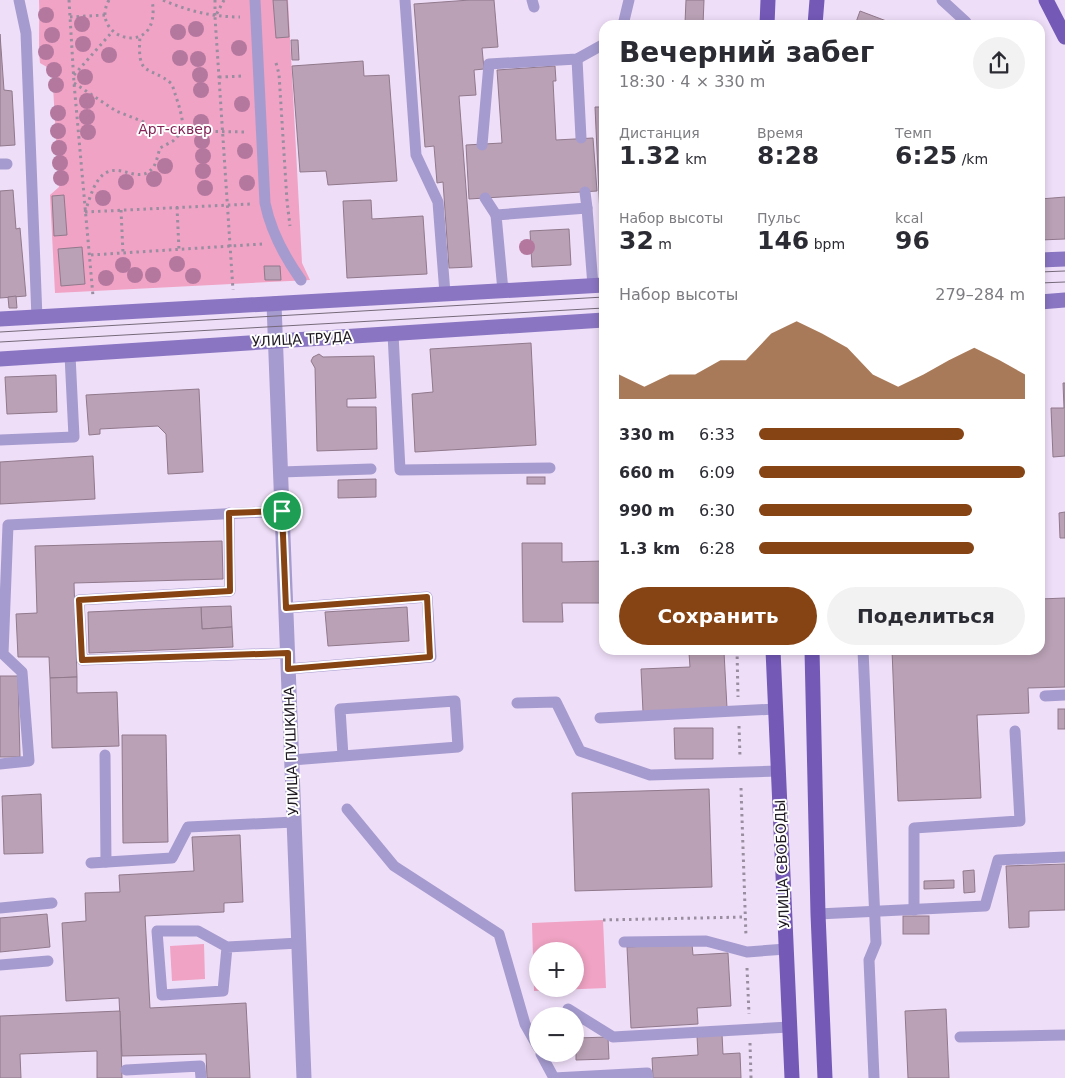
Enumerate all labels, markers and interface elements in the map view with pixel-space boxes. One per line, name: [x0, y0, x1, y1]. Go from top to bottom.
text: Вечерний забег: [619, 36, 874, 69]
button: share: [973, 37, 1025, 89]
text: 18:30 · 4 × 330 m: [619, 72, 765, 91]
park label: Арт-сквер: [138, 121, 212, 137]
text: Дистанция: [619, 125, 700, 141]
text: Время: [757, 125, 803, 141]
text: Темп: [895, 125, 932, 141]
text: 1.32: [619, 141, 681, 170]
text: 8:28: [757, 141, 819, 170]
text: 6:25: [895, 141, 957, 170]
text: km: [681, 151, 707, 167]
text: /km: [957, 151, 988, 167]
text: Набор высоты: [619, 210, 723, 226]
text: Пульс: [757, 210, 801, 226]
text: kcal: [895, 210, 923, 226]
text: 32: [619, 226, 654, 255]
text: 146: [757, 226, 809, 255]
text: 96: [895, 226, 930, 255]
text: m: [654, 236, 672, 252]
text: bpm: [809, 236, 845, 252]
text: Набор высоты: [619, 285, 738, 304]
text: 279–284 m: [935, 285, 1025, 304]
street label: УЛИЦА ТРУДА: [251, 328, 353, 350]
text: 330 m: [619, 425, 675, 444]
text: 6:33: [699, 425, 735, 444]
text: 660 m: [619, 463, 675, 482]
text: 6:09: [699, 463, 735, 482]
pin: [261, 490, 303, 532]
icon: arrive: [268, 497, 296, 525]
text: 990 m: [619, 501, 675, 520]
text: 6:30: [699, 501, 735, 520]
text: 1.3 km: [619, 539, 680, 558]
text: 6:28: [699, 539, 735, 558]
button: Сохранить: [619, 587, 817, 645]
button: Поделиться: [827, 587, 1025, 645]
street label: УЛИЦА ПУШКИНА: [281, 686, 301, 816]
street label: УЛИЦА СВОБОДЫ: [772, 799, 792, 929]
map controls: [529, 942, 584, 1062]
button: +: [529, 942, 584, 997]
button: −: [529, 1007, 584, 1062]

